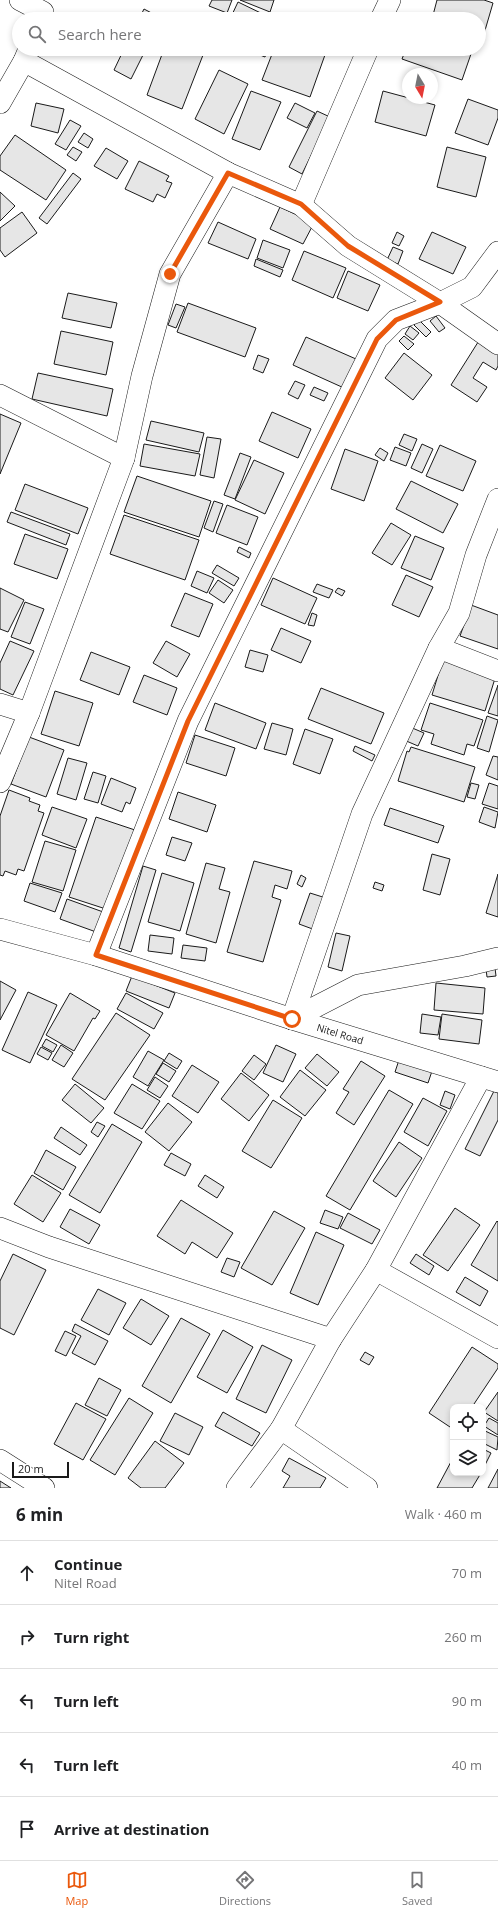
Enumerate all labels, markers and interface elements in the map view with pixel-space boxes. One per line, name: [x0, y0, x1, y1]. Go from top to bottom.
search box: [12, 12, 486, 56]
icon: search: [26, 23, 48, 45]
text: Search here: [58, 24, 142, 44]
north arrow: [402, 68, 438, 104]
route end: [161, 265, 179, 283]
route start: [283, 1010, 301, 1028]
street label: Nitel Road: [315, 1020, 365, 1047]
map controls: [450, 1404, 486, 1476]
button: locate: [450, 1404, 486, 1440]
button: layers: [450, 1440, 486, 1476]
scale bar: [12, 1460, 69, 1479]
text: 20 m: [18, 1461, 44, 1476]
text: 6 min: [16, 1503, 63, 1526]
text: Walk · 460 m: [405, 1505, 482, 1523]
text: Continue: [54, 1554, 122, 1574]
icon: ahead: [16, 1562, 38, 1584]
text: 70 m: [452, 1564, 482, 1582]
text: Nitel Road: [54, 1574, 117, 1592]
icon: right: [16, 1626, 38, 1648]
text: Turn right: [54, 1627, 129, 1647]
text: 260 m: [444, 1628, 482, 1646]
icon: left: [16, 1690, 38, 1712]
text: Turn left: [54, 1691, 119, 1711]
text: 90 m: [452, 1692, 482, 1710]
icon: left: [16, 1754, 38, 1776]
text: Turn left: [54, 1755, 119, 1775]
text: 40 m: [452, 1756, 482, 1774]
icon: arrive: [16, 1818, 38, 1840]
text: Arrive at destination: [54, 1819, 209, 1839]
tab: Map: [65, 1869, 88, 1908]
tab: Directions: [219, 1869, 271, 1908]
tab: Saved: [402, 1869, 433, 1908]

